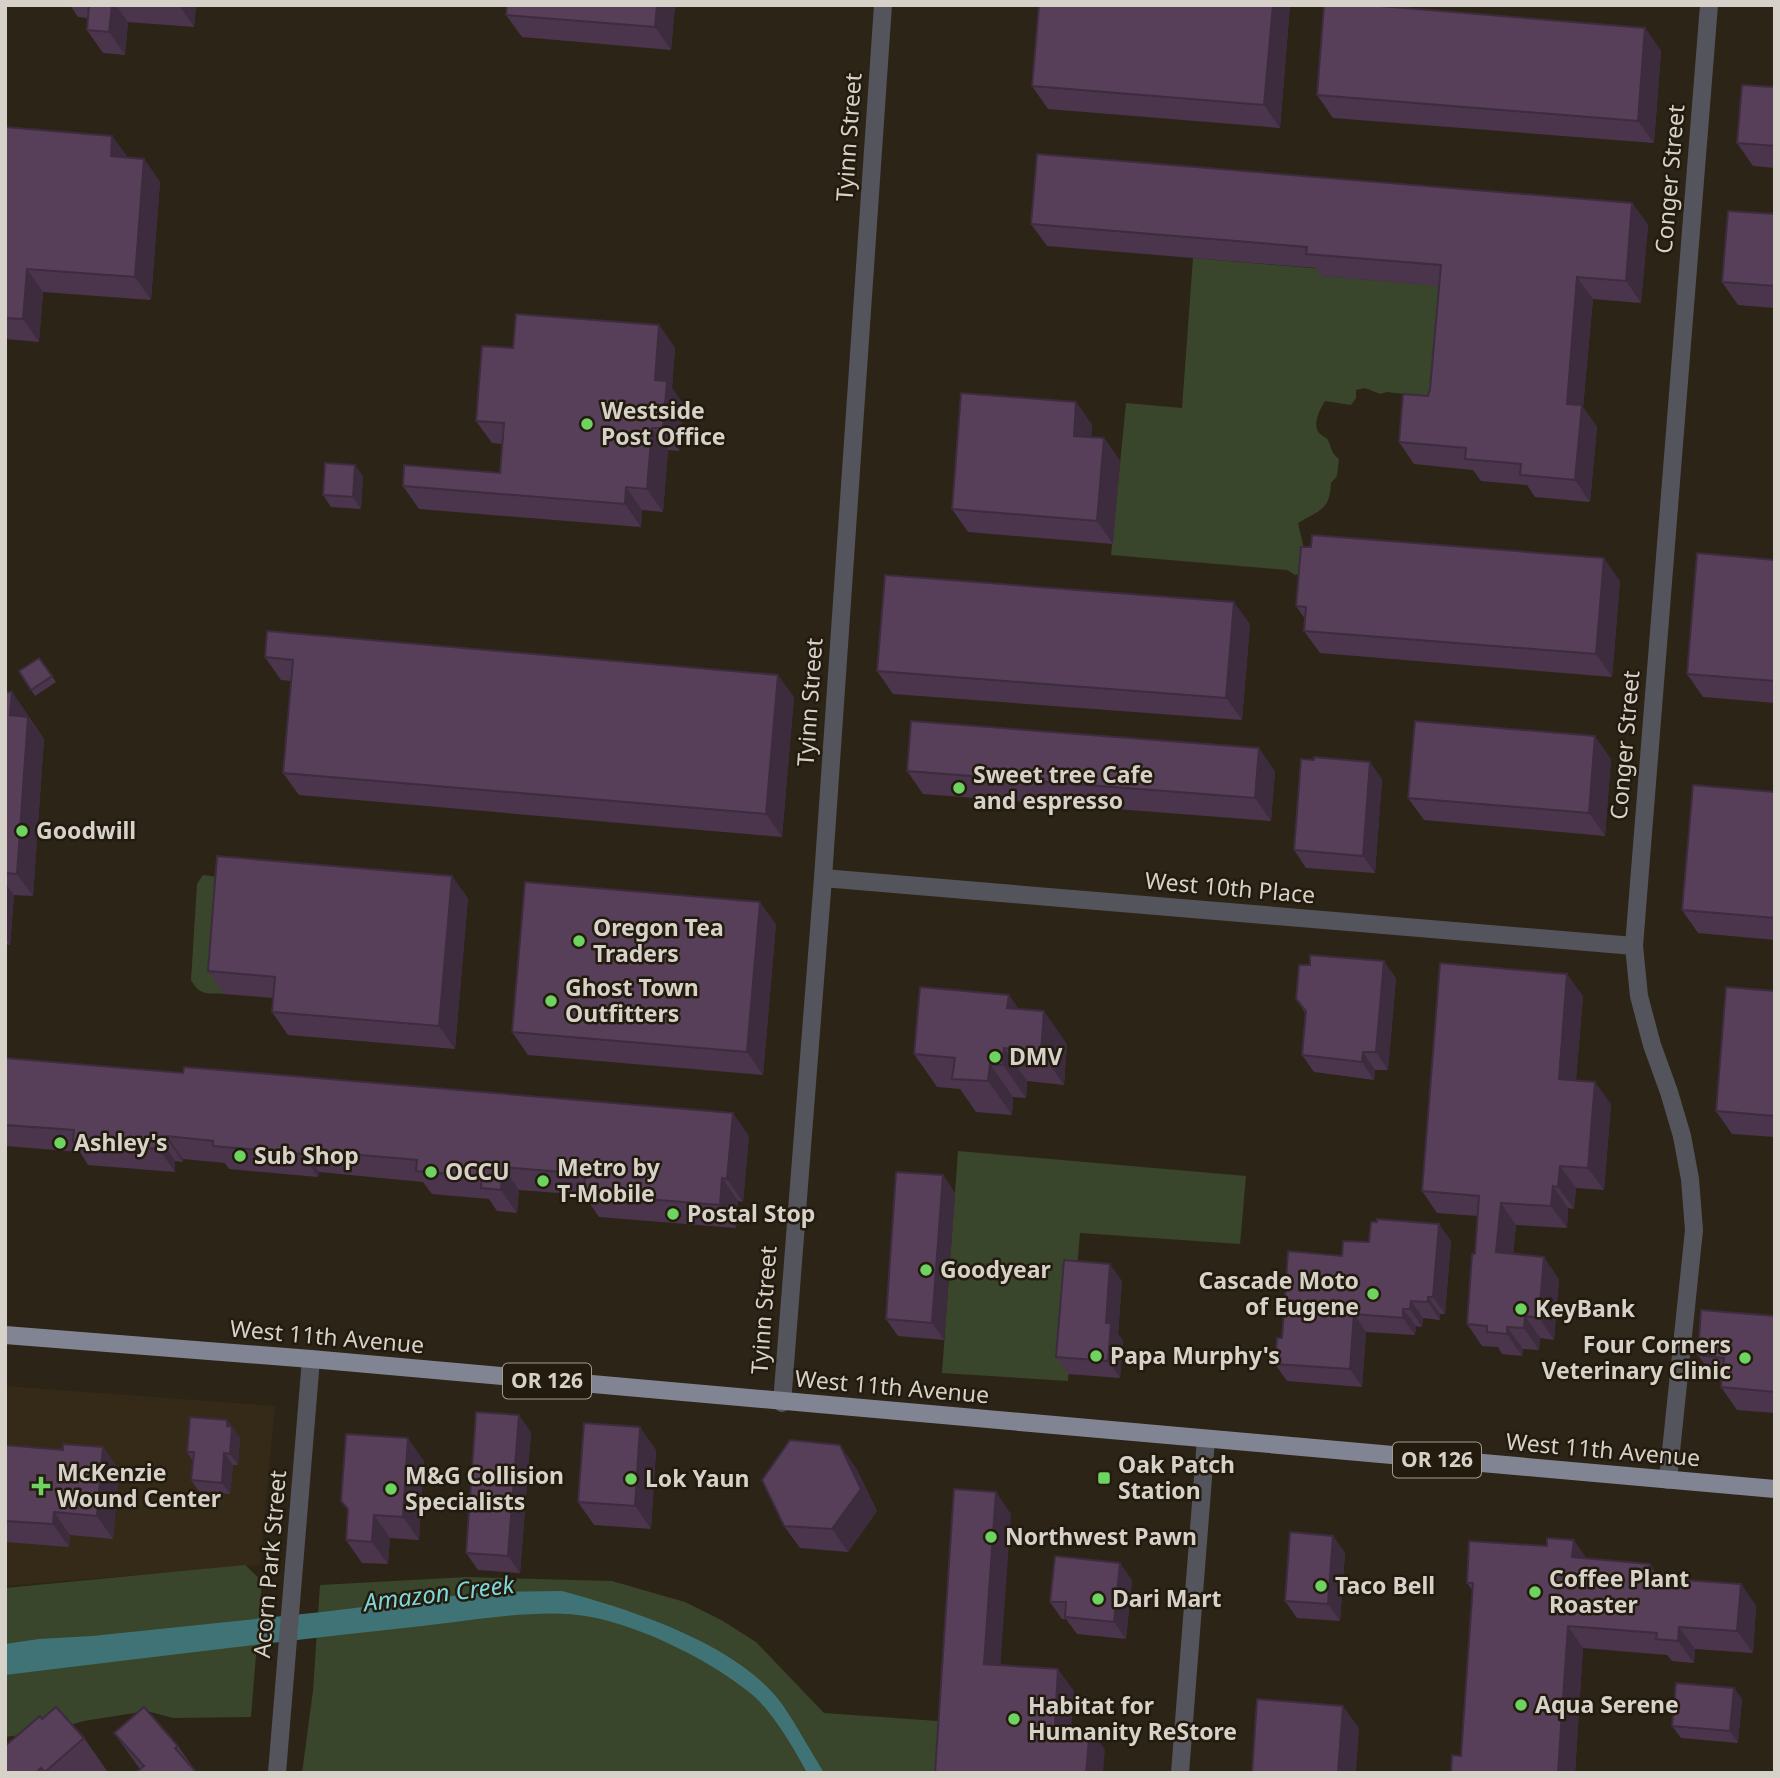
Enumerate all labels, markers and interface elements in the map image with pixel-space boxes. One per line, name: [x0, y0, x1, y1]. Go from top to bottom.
street label: Tyinn Street: [828, 72, 868, 202]
street label: Conger Street: [1647, 103, 1691, 255]
place label: Westside Post Office: [601, 394, 726, 452]
marker: Westside Post Office: [579, 416, 595, 432]
street label: Tyinn Street: [789, 637, 829, 767]
street label: Conger Street: [1602, 669, 1646, 821]
place label: Sweet tree Cafe and espresso: [973, 758, 1153, 816]
marker: Sweet tree Cafe and espresso: [951, 780, 967, 796]
place label: Goodwill: [36, 814, 136, 846]
marker: Goodwill: [14, 823, 30, 839]
street label: West 10th Place: [1144, 864, 1317, 910]
place label: Oregon Tea Traders: [593, 911, 724, 969]
marker: Oregon Tea Traders: [571, 933, 587, 949]
place label: Ghost Town Outfitters: [565, 971, 699, 1029]
marker: Ghost Town Outfitters: [543, 993, 559, 1009]
place label: DMV: [1009, 1040, 1063, 1072]
marker: DMV: [987, 1049, 1003, 1065]
place label: Ashley's: [74, 1126, 168, 1158]
marker: Ashley's: [52, 1135, 68, 1151]
place label: Sub Shop: [254, 1139, 359, 1171]
marker: Sub Shop: [232, 1148, 248, 1164]
place label: Metro by T-Mobile: [557, 1151, 661, 1209]
place label: OCCU: [445, 1155, 510, 1187]
marker: OCCU: [423, 1164, 439, 1180]
marker: Metro by T-Mobile: [535, 1173, 551, 1189]
place label: Postal Stop: [687, 1197, 815, 1229]
marker: Postal Stop: [665, 1206, 681, 1222]
street label: Tyinn Street: [743, 1245, 783, 1375]
place label: Goodyear: [940, 1253, 1051, 1285]
marker: Goodyear: [918, 1262, 934, 1278]
place label: Cascade Moto of Eugene: [1199, 1264, 1359, 1322]
marker: Cascade Moto of Eugene: [1365, 1286, 1381, 1302]
place label: KeyBank: [1535, 1292, 1636, 1324]
marker: KeyBank: [1513, 1301, 1529, 1317]
street label: West 11th Avenue: [229, 1312, 425, 1360]
place label: Four Corners Veterinary Clinic: [1542, 1328, 1731, 1386]
place label: Papa Murphy's: [1110, 1339, 1280, 1371]
marker: Papa Murphy's: [1088, 1348, 1104, 1364]
marker: Four Corners Veterinary Clinic: [1737, 1350, 1753, 1366]
street label: West 11th Avenue: [794, 1362, 990, 1410]
road number: OR 126: [503, 1364, 591, 1398]
street label: West 11th Avenue: [1505, 1425, 1701, 1473]
road number: OR 126: [1393, 1442, 1481, 1478]
place label: Oak Patch Station: [1118, 1448, 1235, 1506]
place label: McKenzie Wound Center: [57, 1456, 221, 1514]
place label: M&G Collision Specialists: [405, 1459, 564, 1517]
place label: Lok Yaun: [645, 1462, 749, 1494]
street label: Acorn Park Street: [245, 1469, 293, 1659]
marker: Oak Patch Station: [1096, 1470, 1112, 1486]
marker: Lok Yaun: [623, 1471, 639, 1487]
marker: McKenzie Wound Center: [31, 1476, 51, 1496]
marker: M&G Collision Specialists: [383, 1481, 399, 1497]
place label: Northwest Pawn: [1005, 1520, 1197, 1552]
marker: Northwest Pawn: [983, 1529, 999, 1545]
place label: Coffee Plant Roaster: [1549, 1562, 1689, 1620]
water label: Amazon Creek: [360, 1567, 517, 1618]
place label: Taco Bell: [1335, 1569, 1435, 1601]
marker: Taco Bell: [1313, 1578, 1329, 1594]
place label: Dari Mart: [1112, 1582, 1221, 1614]
marker: Coffee Plant Roaster: [1527, 1584, 1543, 1600]
marker: Dari Mart: [1090, 1591, 1106, 1607]
place label: Aqua Serene: [1535, 1688, 1679, 1720]
place label: Habitat for Humanity ReStore: [1028, 1689, 1237, 1747]
marker: Aqua Serene: [1513, 1697, 1529, 1713]
marker: Habitat for Humanity ReStore: [1006, 1711, 1022, 1727]

